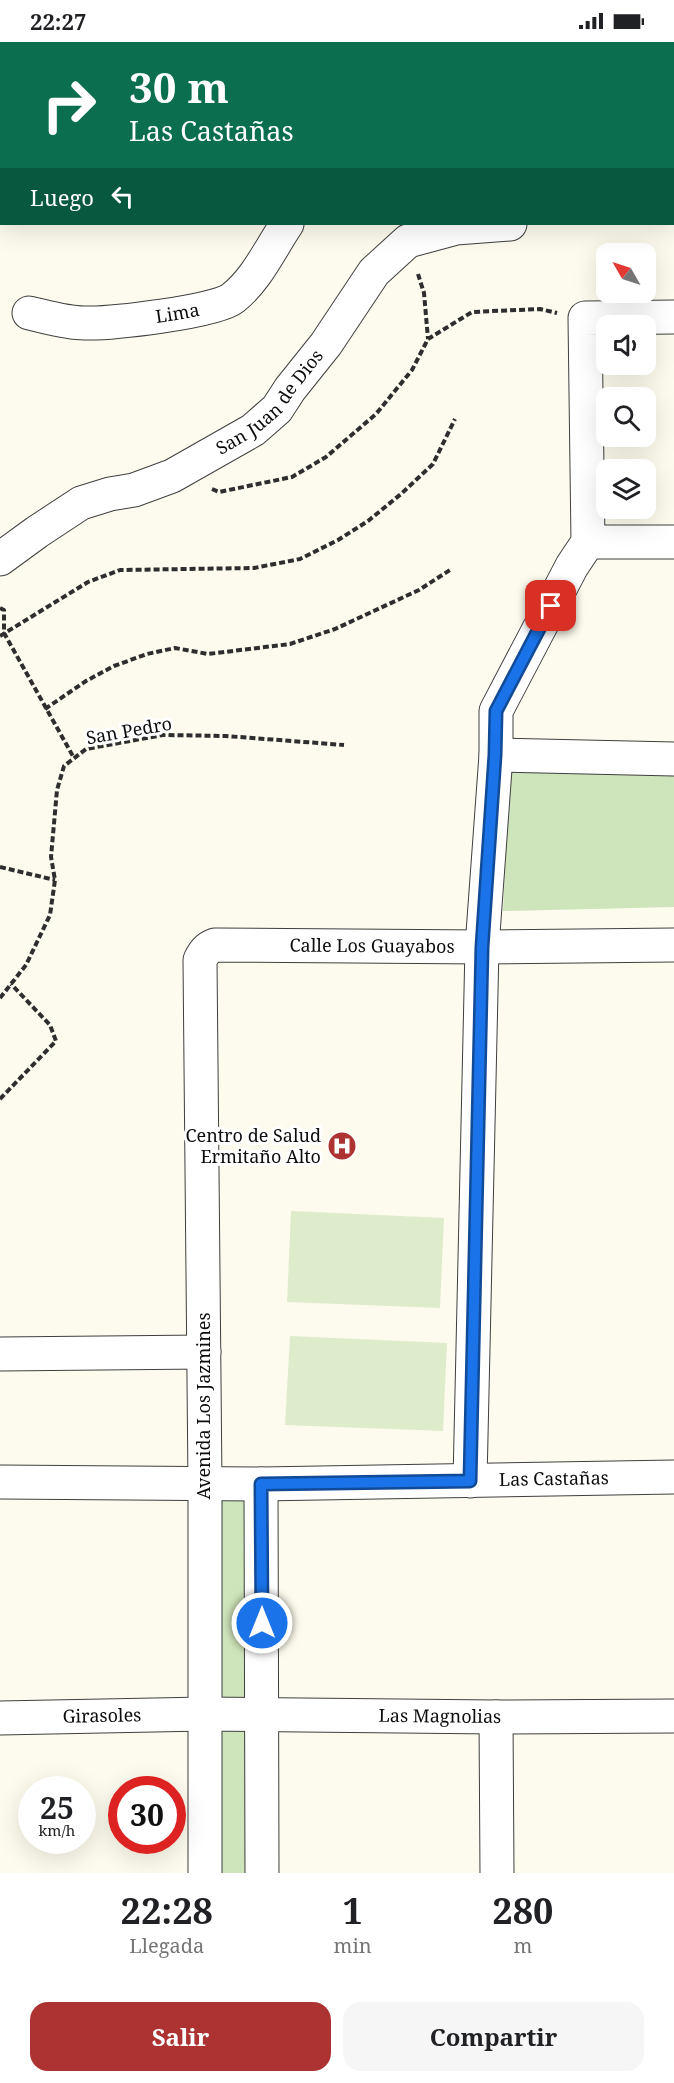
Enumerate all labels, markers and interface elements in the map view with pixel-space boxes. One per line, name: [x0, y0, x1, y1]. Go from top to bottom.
text: 22:27: [30, 6, 86, 36]
text: 30 m: [129, 58, 229, 115]
icon: right: [30, 66, 108, 144]
text: Las Castañas: [129, 112, 294, 149]
icon: left: [106, 180, 139, 213]
text: Luego: [30, 182, 94, 212]
north arrow: [596, 243, 656, 303]
map controls: [596, 243, 656, 519]
street label: Lima: [154, 297, 201, 328]
button: sound: [596, 315, 656, 375]
street label: San Juan de Dios: [211, 344, 328, 460]
button: search: [596, 387, 656, 447]
button: layers: [596, 459, 656, 519]
pin: [525, 580, 576, 631]
icon: arrive: [534, 589, 567, 622]
street label: San Pedro: [84, 711, 174, 749]
street label: Calle Los Guayabos: [289, 933, 455, 958]
place label: Centro de Salud Ermitaño Alto: [185, 1123, 321, 1168]
hospital icon: Centro de Salud Ermitaño Alto: [326, 1130, 358, 1162]
street label: Avenida Los Jazmines: [191, 1312, 215, 1500]
street label: Las Castañas: [499, 1465, 609, 1491]
position arrow: [230, 1591, 294, 1655]
street label: Girasoles: [62, 1702, 142, 1728]
street label: Las Magnolias: [379, 1703, 501, 1728]
speed limit sign: 30: [108, 1776, 186, 1854]
text: 25: [40, 1787, 74, 1828]
text: km/h: [39, 1820, 75, 1840]
text: 22:28: [121, 1886, 213, 1935]
text: 1: [342, 1886, 363, 1935]
text: 280: [492, 1886, 553, 1935]
text: Llegada: [129, 1932, 204, 1959]
text: min: [334, 1932, 372, 1959]
text: m: [513, 1932, 532, 1959]
button: Salir: [30, 2002, 331, 2071]
button: Compartir: [343, 2002, 644, 2071]

